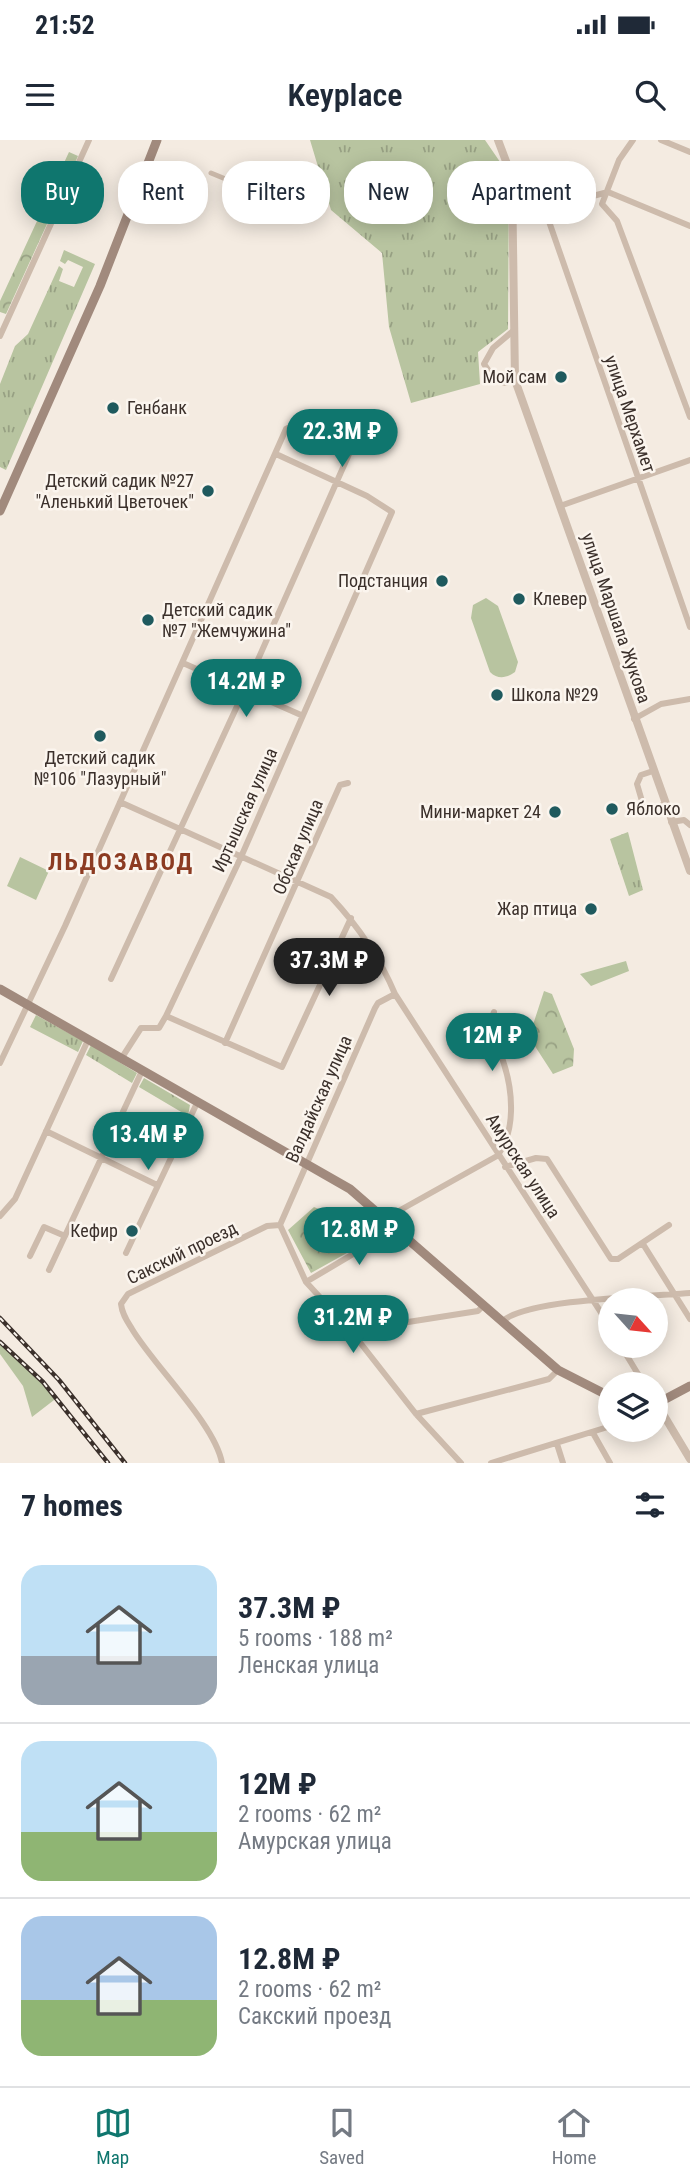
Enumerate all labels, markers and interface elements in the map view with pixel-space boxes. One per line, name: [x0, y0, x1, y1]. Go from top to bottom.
text: 21:52: [35, 10, 95, 40]
icon: menu: [21, 76, 59, 114]
text: Keyplace: [287, 76, 403, 114]
icon: search: [631, 76, 669, 114]
chip: Buy: [21, 161, 104, 224]
chip: Rent: [118, 161, 208, 224]
chip: Filters: [222, 161, 330, 224]
chip: New: [344, 161, 433, 224]
chip: Apartment: [447, 161, 596, 224]
street label: улица Мерхамет: [601, 352, 660, 476]
place label: Мой сам: [483, 366, 547, 387]
marker: Мой сам: [553, 369, 569, 385]
place label: Генбанк: [127, 397, 187, 418]
marker: Генбанк: [105, 400, 121, 416]
pin: 22.3M ₽: [277, 410, 407, 469]
text: 22.3M ₽: [303, 418, 381, 445]
place label: Детский садик №27 "Аленький Цветочек": [36, 470, 194, 512]
marker: Детский садик №27 "Аленький Цветочек": [200, 483, 216, 499]
street label: улица Маршала Жукова: [577, 530, 655, 706]
place label: Подстанция: [338, 570, 428, 591]
marker: Подстанция: [434, 573, 450, 589]
place label: Клевер: [533, 588, 587, 609]
marker: Клевер: [511, 591, 527, 607]
place label: Детский садик №7 "Жемчужина": [162, 599, 291, 641]
marker: Детский садик №7 "Жемчужина": [140, 612, 156, 628]
pin: 14.2M ₽: [181, 660, 311, 719]
text: 14.2M ₽: [207, 668, 285, 695]
place label: Школа №29: [511, 684, 599, 705]
marker: Школа №29: [489, 687, 505, 703]
marker: Детский садик №106 "Лазурный": [92, 728, 108, 744]
street label: Иртышская улица: [208, 744, 281, 875]
place label: Детский садик №106 "Лазурный": [34, 747, 166, 789]
street label: Обская улица: [268, 796, 327, 898]
place label: Яблоко: [626, 798, 681, 819]
place label: Мини-маркет 24: [420, 801, 541, 822]
marker: Яблоко: [604, 801, 620, 817]
marker: Мини-маркет 24: [547, 804, 563, 820]
district label: ЛЬДОЗАВОД: [48, 848, 194, 876]
place label: Жар птица: [497, 898, 577, 919]
marker: Жар птица: [583, 901, 599, 917]
pin: 37.3M ₽: [264, 938, 394, 998]
text: 37.3M ₽: [290, 947, 368, 974]
pin: 12M ₽: [443, 1014, 541, 1073]
text: 12M ₽: [462, 1022, 522, 1049]
street label: Валдайская улица: [281, 1032, 356, 1166]
street label: Амурская улица: [482, 1110, 565, 1222]
pin: 13.4M ₽: [83, 1112, 213, 1172]
text: 13.4M ₽: [109, 1121, 187, 1148]
pin: 12.8M ₽: [294, 1208, 424, 1267]
text: 12.8M ₽: [320, 1216, 398, 1243]
street label: Сакский проезд: [123, 1217, 241, 1288]
place label: Кефир: [70, 1220, 118, 1241]
marker: Кефир: [124, 1223, 140, 1239]
north arrow: [598, 1288, 668, 1358]
map controls: [598, 1288, 668, 1442]
pin: 31.2M ₽: [288, 1296, 418, 1355]
text: 31.2M ₽: [314, 1304, 392, 1331]
button: layers: [598, 1372, 668, 1442]
icon: filters: [631, 1486, 669, 1524]
text: 7 homes: [21, 1488, 123, 1523]
text: 37.3M ₽: [238, 1590, 341, 1625]
icon: home: [77, 1593, 161, 1677]
text: 5 rooms · 188 m²: [238, 1625, 393, 1652]
text: Ленская улица: [238, 1652, 379, 1679]
text: 12M ₽: [238, 1766, 317, 1801]
icon: home: [77, 1769, 161, 1853]
text: 2 rooms · 62 m²: [238, 1801, 381, 1828]
text: Амурская улица: [238, 1828, 392, 1855]
text: 12.8M ₽: [238, 1941, 341, 1976]
icon: home: [77, 1944, 161, 2028]
text: 2 rooms · 62 m²: [238, 1976, 381, 2003]
text: Сакский проезд: [238, 2003, 391, 2030]
tab: Map: [94, 2104, 132, 2169]
tab: Saved: [319, 2104, 364, 2169]
tab: Home: [552, 2104, 596, 2169]

